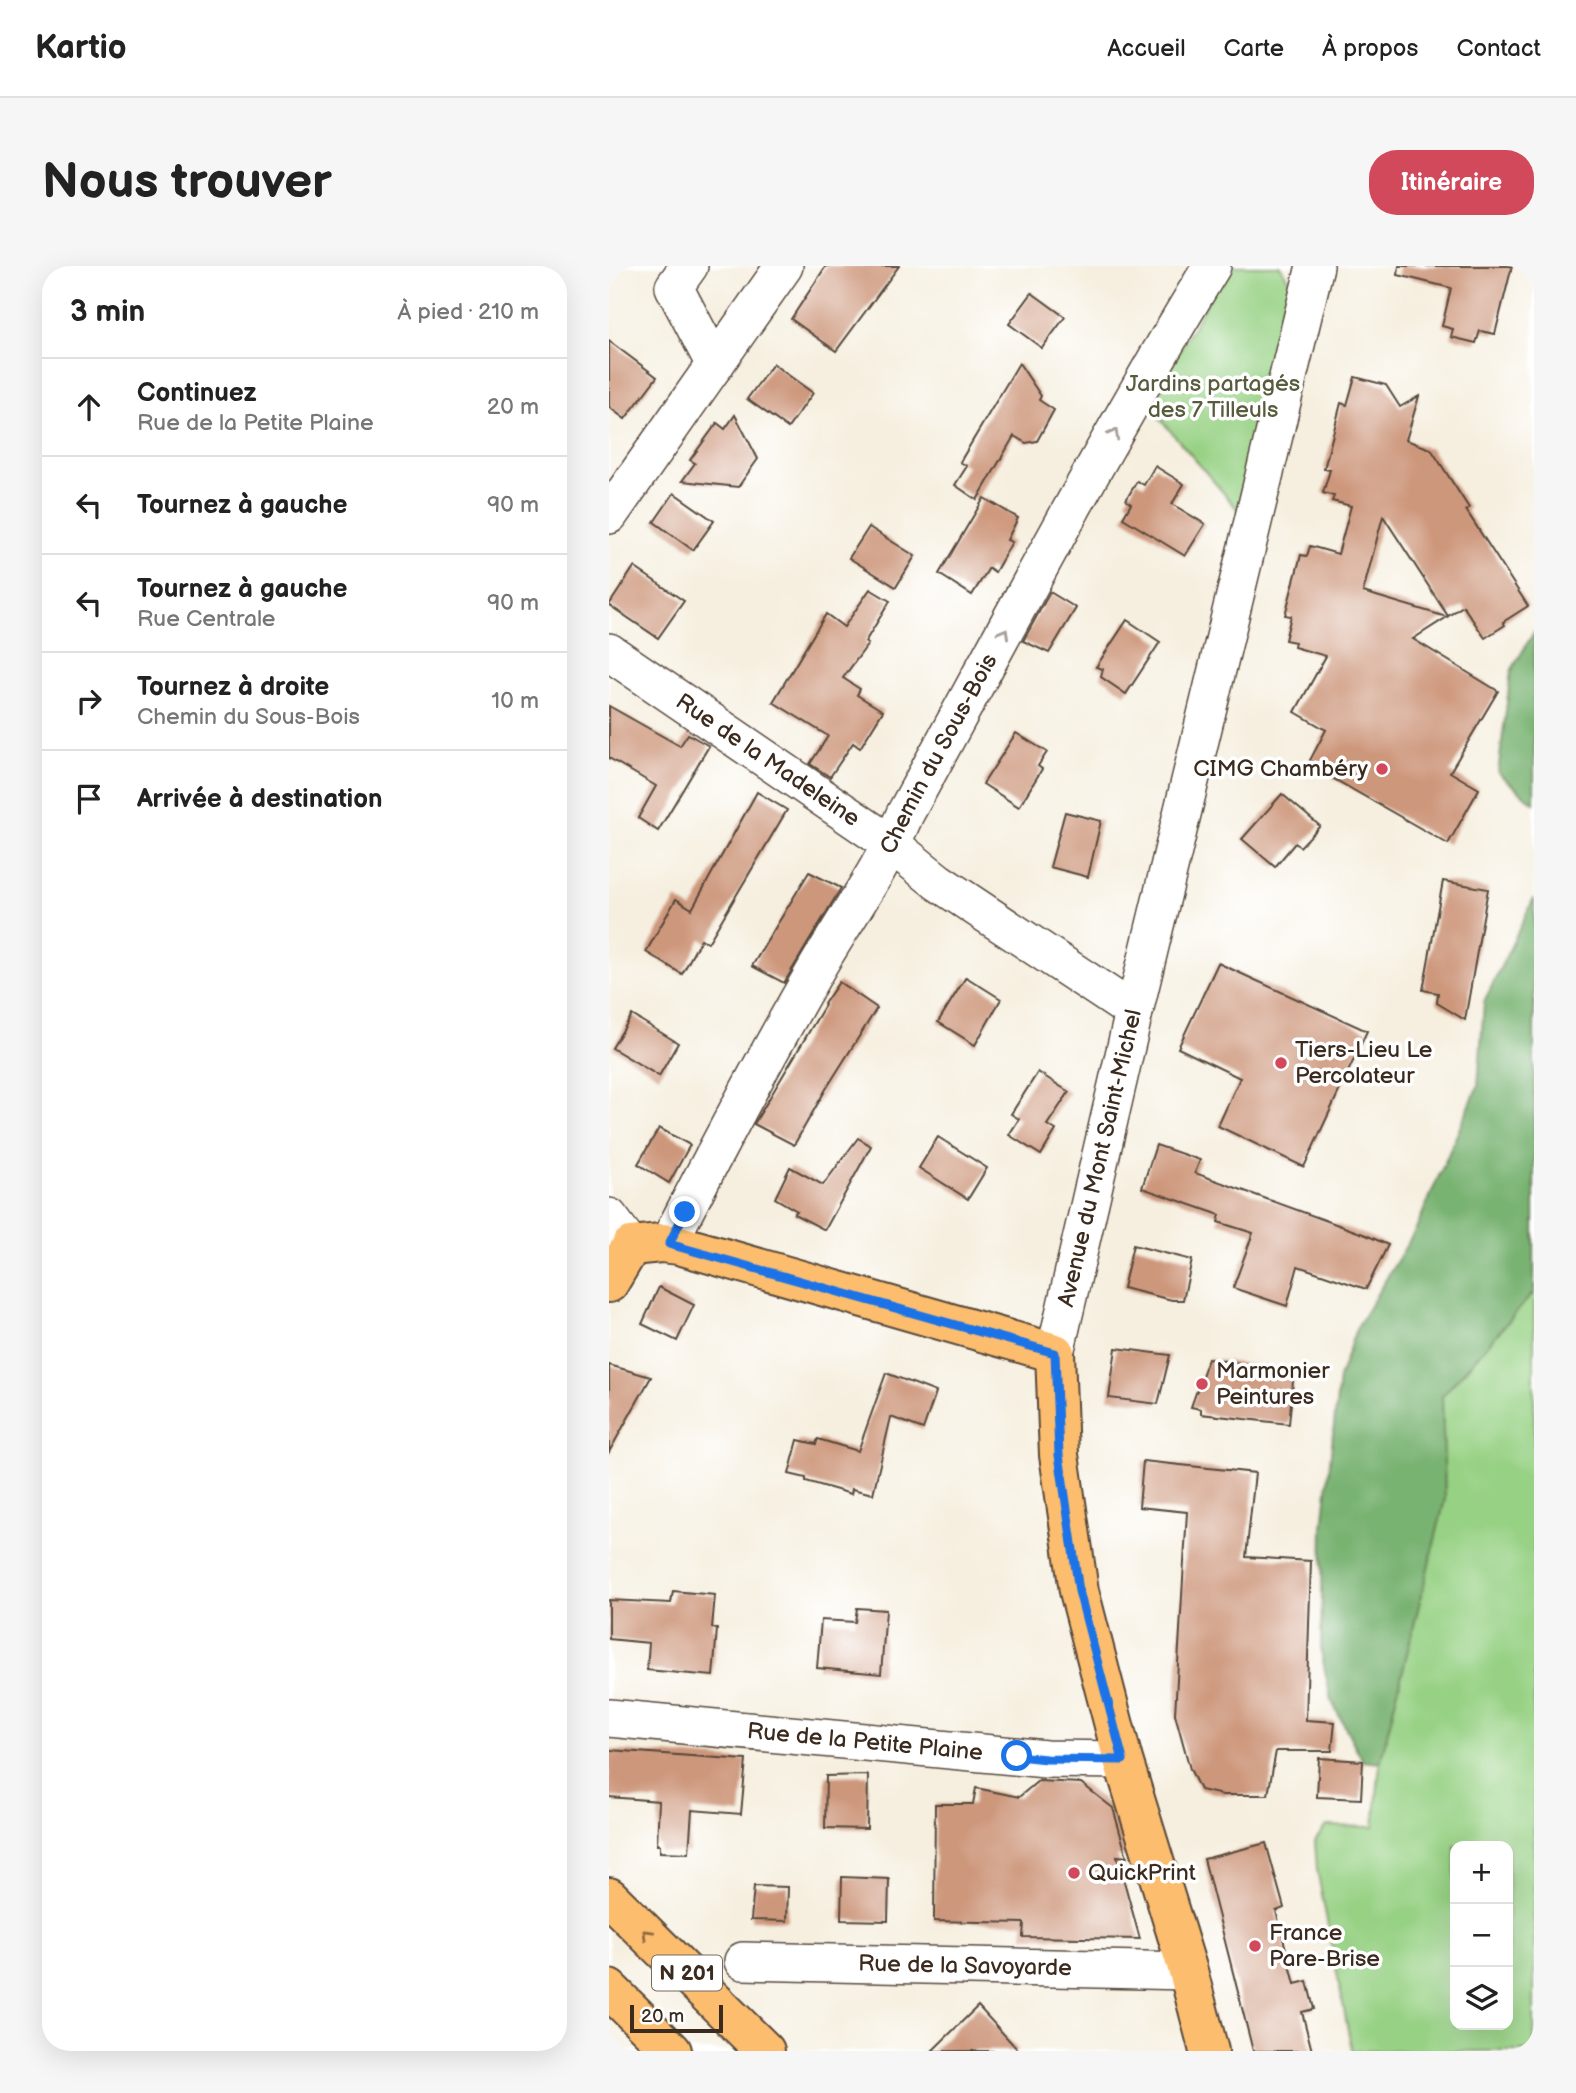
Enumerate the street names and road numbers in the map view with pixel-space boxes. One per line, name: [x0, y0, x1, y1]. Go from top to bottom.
street label: Chemin du Sous-Bois: [874, 649, 1004, 859]
street label: Rue de la Madeleine: [670, 688, 865, 833]
street label: Avenue du Mont Saint-Michel: [1052, 1007, 1148, 1310]
street label: Rue de la Petite Plaine: [746, 1717, 984, 1767]
street label: Rue de la Savoyarde: [858, 1950, 1072, 1982]
road number: N 201: [652, 1956, 722, 1990]

